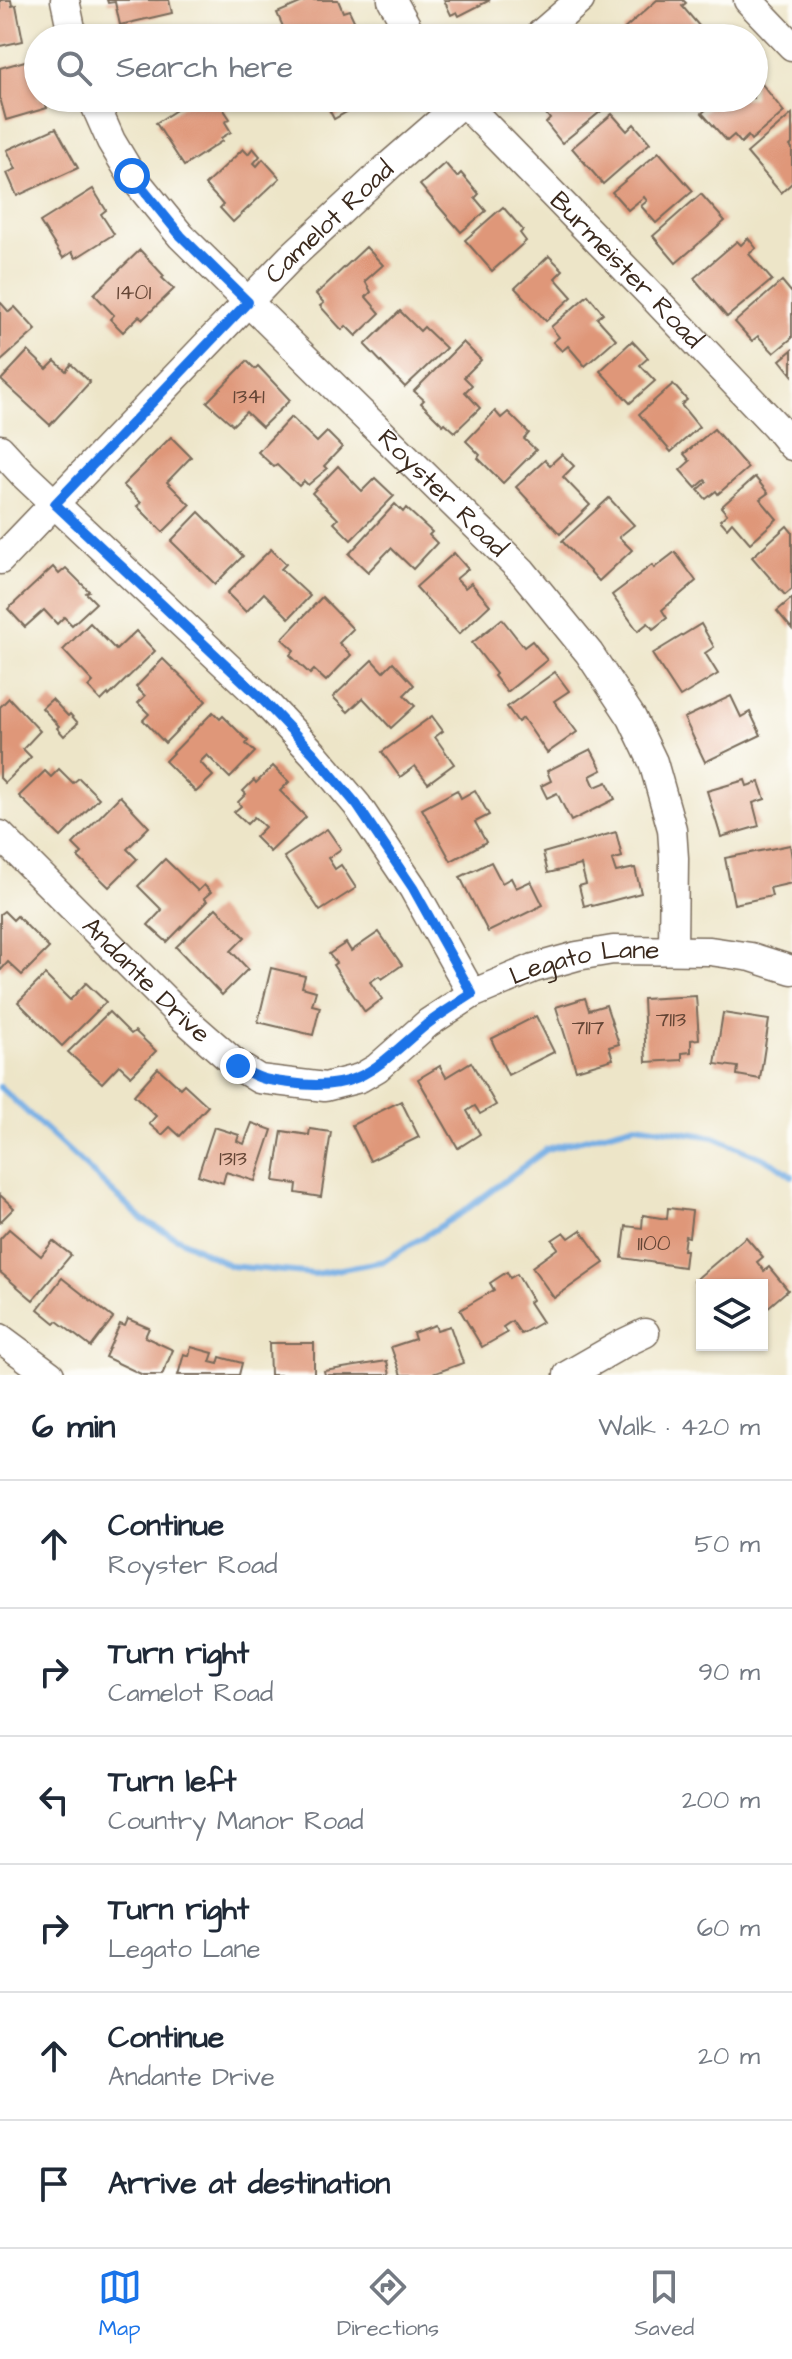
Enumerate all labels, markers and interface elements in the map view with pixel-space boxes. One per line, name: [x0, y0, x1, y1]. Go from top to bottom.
search box: [24, 24, 768, 112]
icon: search: [52, 46, 96, 90]
text: Search here: [116, 47, 293, 89]
street label: Camelot Road: [257, 152, 402, 292]
route start: [114, 158, 150, 194]
street label: Burmeister Road: [542, 183, 711, 357]
house number: 1401: [117, 277, 151, 308]
house number: 1341: [233, 381, 265, 412]
street label: Royster Road: [369, 421, 516, 565]
street label: Andante Drive: [74, 909, 218, 1052]
street label: Legato Lane: [504, 931, 660, 994]
house number: 7113: [656, 1004, 686, 1035]
house number: 7117: [572, 1012, 605, 1043]
route end: [220, 1048, 256, 1084]
house number: 1313: [219, 1143, 247, 1174]
house number: 1100: [637, 1228, 671, 1259]
map controls: [696, 1279, 768, 1351]
button: layers: [696, 1279, 768, 1351]
text: 6 min: [32, 1403, 116, 1451]
text: Walk · 420 m: [598, 1409, 760, 1445]
text: Continue: [108, 1505, 224, 1547]
icon: ahead: [32, 1522, 76, 1566]
text: 50 m: [695, 1526, 760, 1562]
text: Royster Road: [108, 1547, 278, 1583]
text: Turn right: [108, 1633, 249, 1675]
icon: right: [32, 1650, 76, 1694]
text: 90 m: [698, 1654, 760, 1690]
text: Camelot Road: [108, 1675, 273, 1711]
text: Turn left: [108, 1761, 236, 1803]
icon: left: [32, 1778, 76, 1822]
text: 200 m: [682, 1782, 760, 1818]
text: Country Manor Road: [108, 1803, 364, 1839]
text: Turn right: [108, 1889, 249, 1931]
icon: right: [32, 1906, 76, 1950]
text: 60 m: [697, 1910, 760, 1946]
text: Legato Lane: [108, 1931, 261, 1967]
text: Continue: [108, 2017, 224, 2059]
icon: ahead: [32, 2034, 76, 2078]
text: 20 m: [698, 2038, 760, 2074]
text: Andante Drive: [108, 2059, 275, 2095]
icon: arrive: [32, 2162, 76, 2206]
text: Arrive at destination: [108, 2163, 390, 2205]
tab: Map: [98, 2265, 142, 2344]
tab: Directions: [337, 2265, 439, 2344]
tab: Saved: [634, 2265, 694, 2344]

